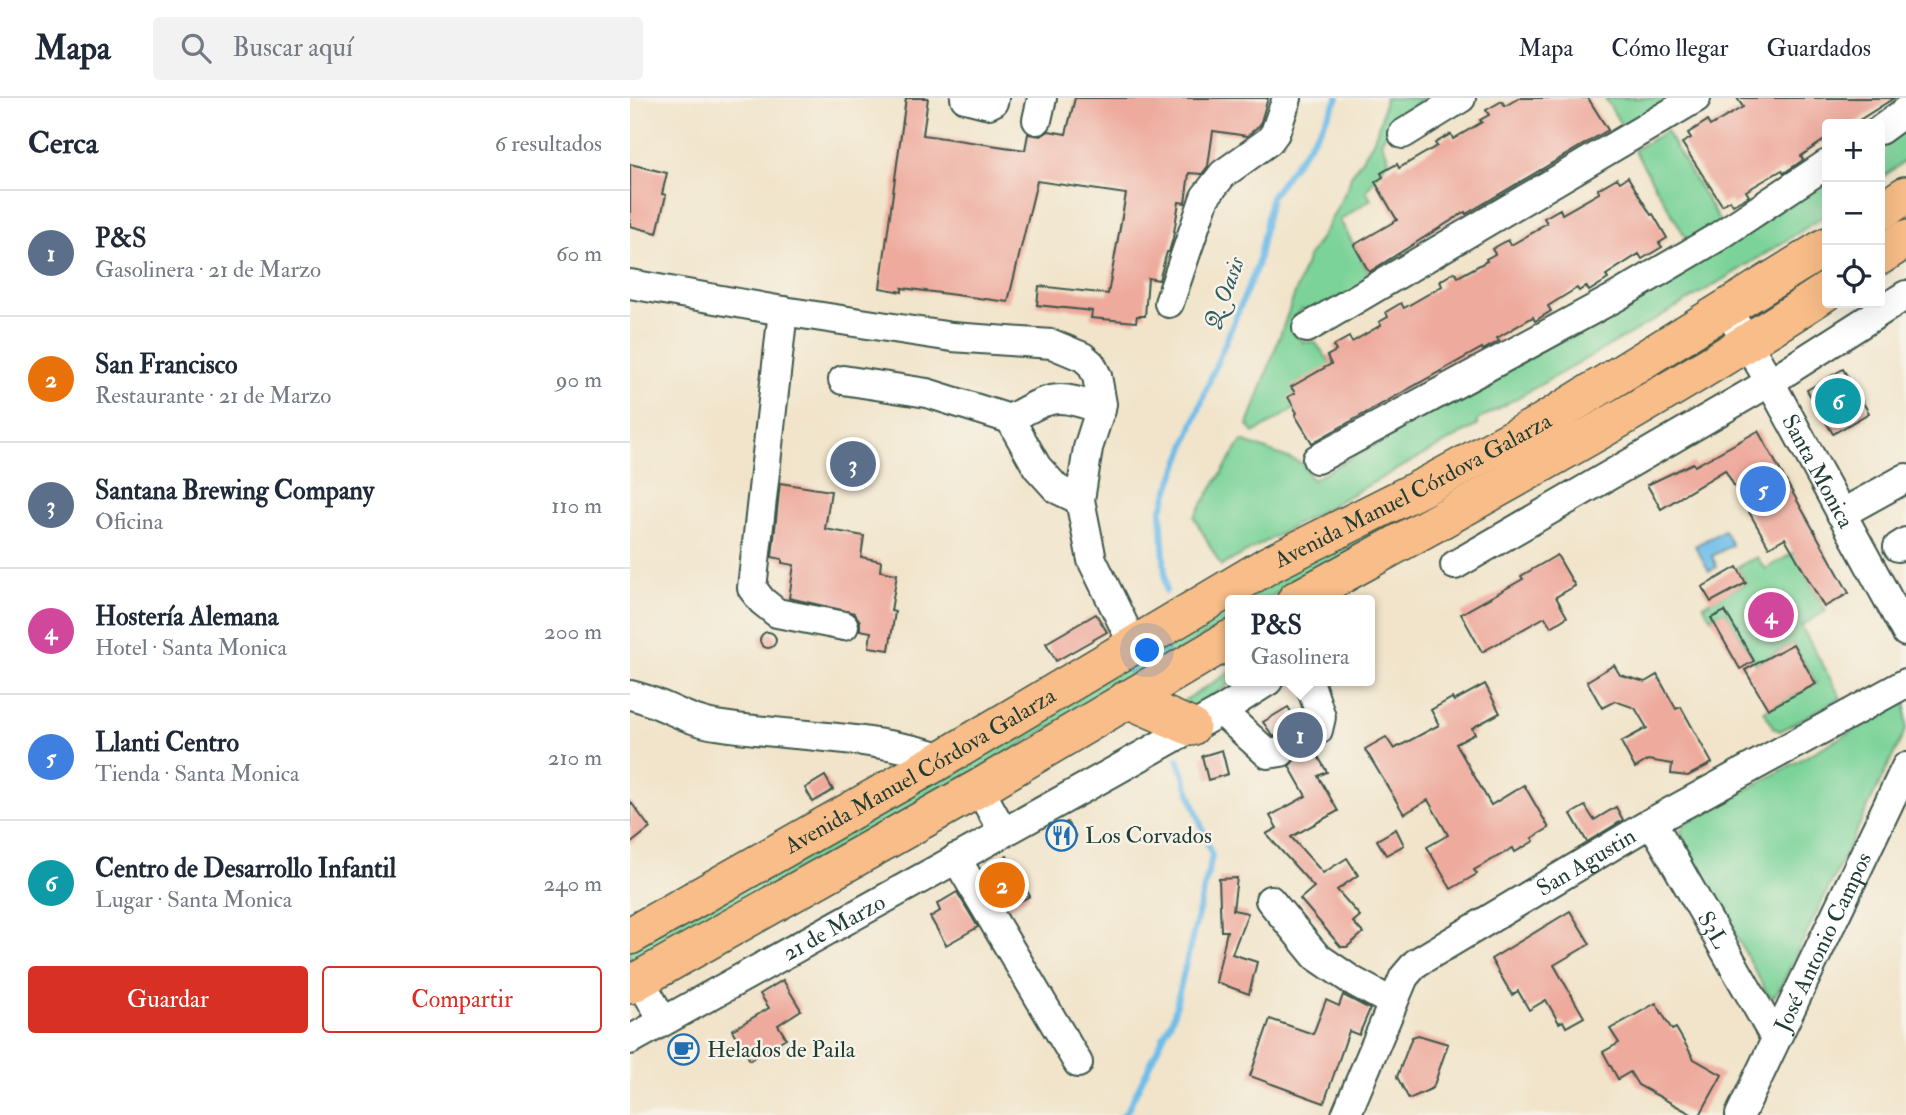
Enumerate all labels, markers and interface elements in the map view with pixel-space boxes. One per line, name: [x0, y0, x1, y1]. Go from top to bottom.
search box: [153, 17, 643, 80]
text: Mapa: [35, 28, 111, 69]
icon: search: [177, 29, 215, 67]
text: Buscar aquí: [233, 32, 353, 64]
text: Mapa: [1518, 33, 1573, 64]
text: Cómo llegar: [1611, 33, 1728, 64]
text: Guardados: [1766, 33, 1871, 64]
map controls: [1822, 119, 1885, 308]
button: +: [1822, 119, 1885, 182]
text: Cerca: [28, 125, 98, 162]
text: 6 resultados: [495, 129, 602, 158]
button: −: [1822, 182, 1885, 245]
text: P&S: [95, 223, 146, 255]
text: 1: [47, 239, 55, 268]
text: 60 m: [556, 239, 602, 268]
button: locate: [1822, 245, 1885, 308]
water label: Q. Oasis: [1197, 252, 1252, 334]
text: Gasolinera · 21 de Marzo: [95, 255, 321, 284]
text: San Francisco: [95, 349, 238, 381]
text: 2: [45, 365, 57, 394]
text: 90 m: [556, 365, 602, 394]
pin: 6: [1815, 375, 1861, 427]
text: Restaurante · 21 de Marzo: [95, 381, 331, 410]
street label: Avenida Manuel Córdova Galarza: [1269, 406, 1557, 575]
street label: Santa Monica: [1775, 409, 1861, 534]
pin: 3: [830, 438, 876, 490]
pin: 5: [1740, 463, 1786, 515]
text: Santana Brewing Company: [95, 475, 374, 507]
text: 3: [47, 491, 55, 520]
text: 110 m: [551, 491, 602, 520]
text: Oficina: [95, 507, 163, 536]
pin: 4: [1748, 589, 1794, 641]
popup: [1225, 595, 1375, 686]
text: Hostería Alemana: [95, 601, 278, 633]
text: P&S: [1250, 610, 1302, 642]
text: 4: [45, 617, 57, 646]
text: 200 m: [544, 617, 602, 646]
text: Hotel · Santa Monica: [95, 633, 287, 662]
your location: [1130, 633, 1164, 667]
text: Gasolinera: [1250, 642, 1350, 671]
street label: Avenida Manuel Córdova Galarza: [779, 681, 1062, 861]
pin: 1: [1277, 709, 1323, 761]
text: Llanti Centro: [95, 727, 239, 759]
text: 5: [46, 743, 56, 772]
text: 210 m: [548, 743, 602, 772]
text: Tienda · Santa Monica: [95, 759, 299, 788]
restaurant icon: Los Corvados: [1045, 818, 1079, 852]
place label: Los Corvados: [1085, 821, 1212, 850]
street label: San Agustin: [1531, 821, 1641, 903]
street label: José Antonio Campos: [1768, 847, 1878, 1037]
text: Centro de Desarrollo Infantil: [95, 853, 396, 885]
pin: 2: [979, 859, 1025, 911]
text: 6: [45, 869, 57, 898]
text: 240 m: [543, 869, 602, 898]
text: Lugar · Santa Monica: [95, 885, 292, 914]
street label: 21 de Marzo: [778, 887, 890, 967]
street label: S3L: [1691, 906, 1735, 954]
button: Guardar: [28, 966, 308, 1033]
button: Compartir: [322, 966, 602, 1033]
cafe icon: Helados de Paila: [667, 1032, 701, 1066]
place label: Helados de Paila: [707, 1035, 856, 1064]

